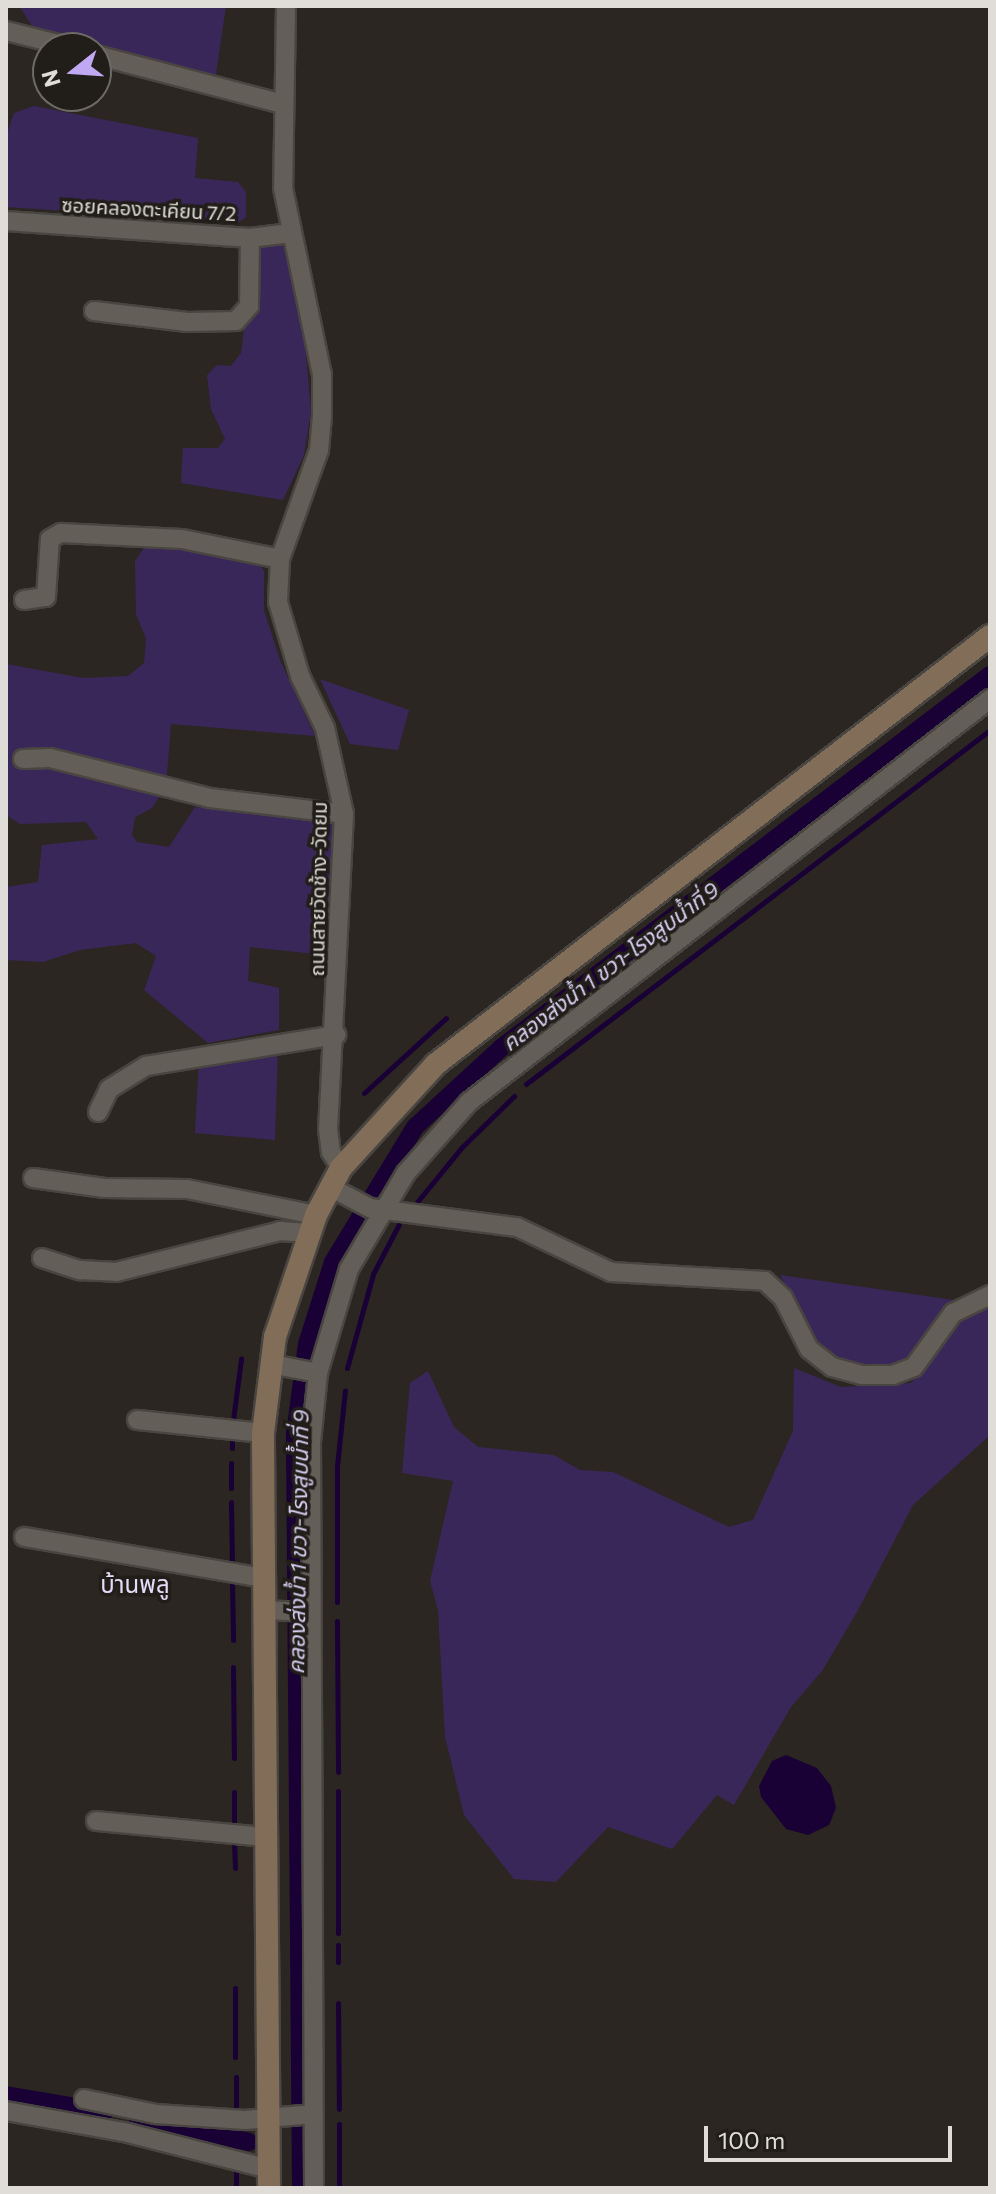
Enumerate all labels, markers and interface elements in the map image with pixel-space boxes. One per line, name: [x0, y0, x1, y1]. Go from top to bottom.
north arrow: [32, 32, 112, 112]
text: N: [35, 67, 66, 90]
street label: ซอยคลองตะเคียน 7/2: [61, 192, 237, 226]
street label: ถนนสายวัดช้าง-วัดยม: [304, 801, 332, 977]
water label: คลองส่งน้ำ 1 ขวา-โรงสูบน้ำที่ 9: [496, 876, 724, 1056]
water label: คลองส่งน้ำ 1 ขวา-โรงสูบน้ำที่ 9: [282, 1409, 314, 1675]
district label: บ้านพลู: [100, 1570, 170, 1598]
scale bar: [708, 2110, 956, 2160]
text: 100 m: [718, 2125, 785, 2154]

